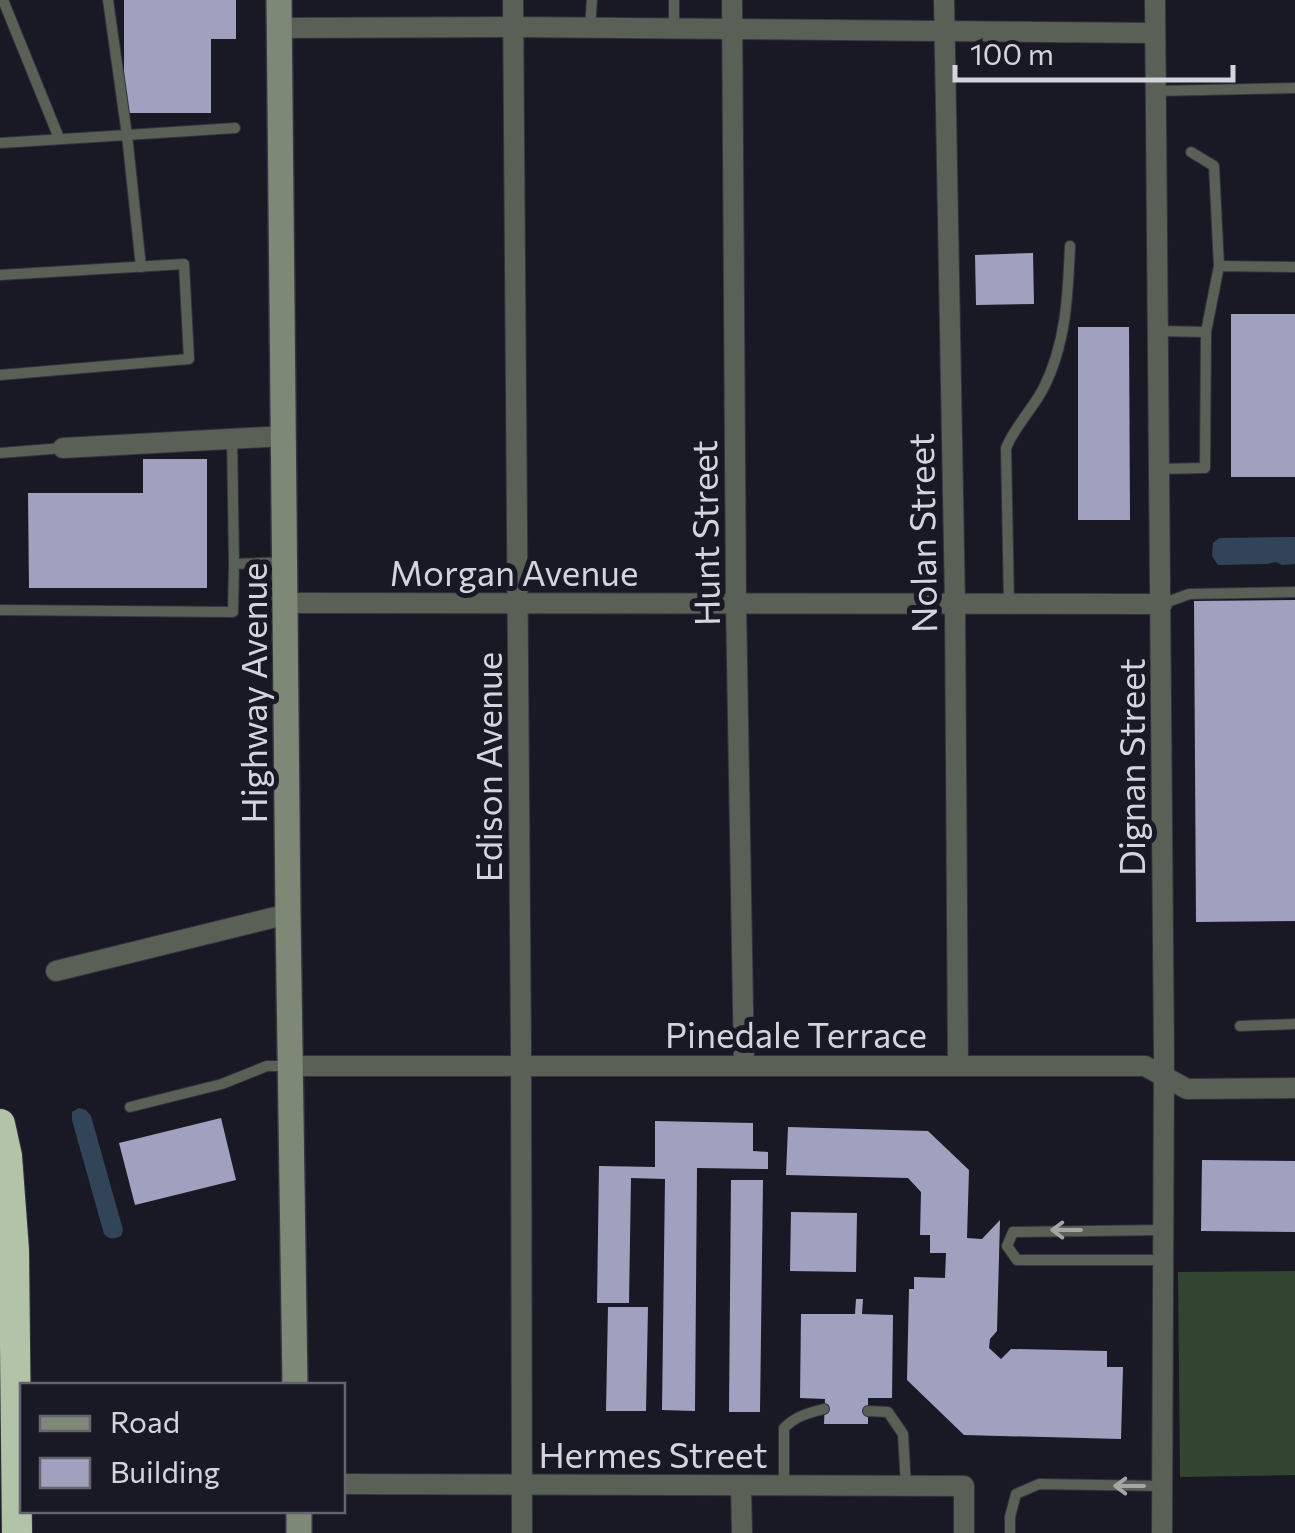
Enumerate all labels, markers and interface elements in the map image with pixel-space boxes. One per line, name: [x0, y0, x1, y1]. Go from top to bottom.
scale bar: [955, 20, 1232, 82]
text: 100 m: [970, 34, 1054, 71]
street label: Nolan Street: [898, 433, 944, 633]
street label: Hunt Street: [681, 440, 727, 626]
street label: Morgan Avenue: [390, 550, 638, 593]
street label: Highway Avenue: [231, 563, 274, 823]
street label: Edison Avenue: [466, 652, 509, 882]
street label: Dignan Street: [1109, 658, 1152, 876]
street label: Pinedale Terrace: [665, 1012, 927, 1055]
one-way arrow: [1050, 1220, 1082, 1240]
legend: [20, 1383, 345, 1513]
text: Road: [110, 1402, 180, 1439]
street label: Hermes Street: [538, 1432, 768, 1475]
text: Building: [110, 1452, 220, 1489]
one-way arrow: [1114, 1476, 1146, 1496]

